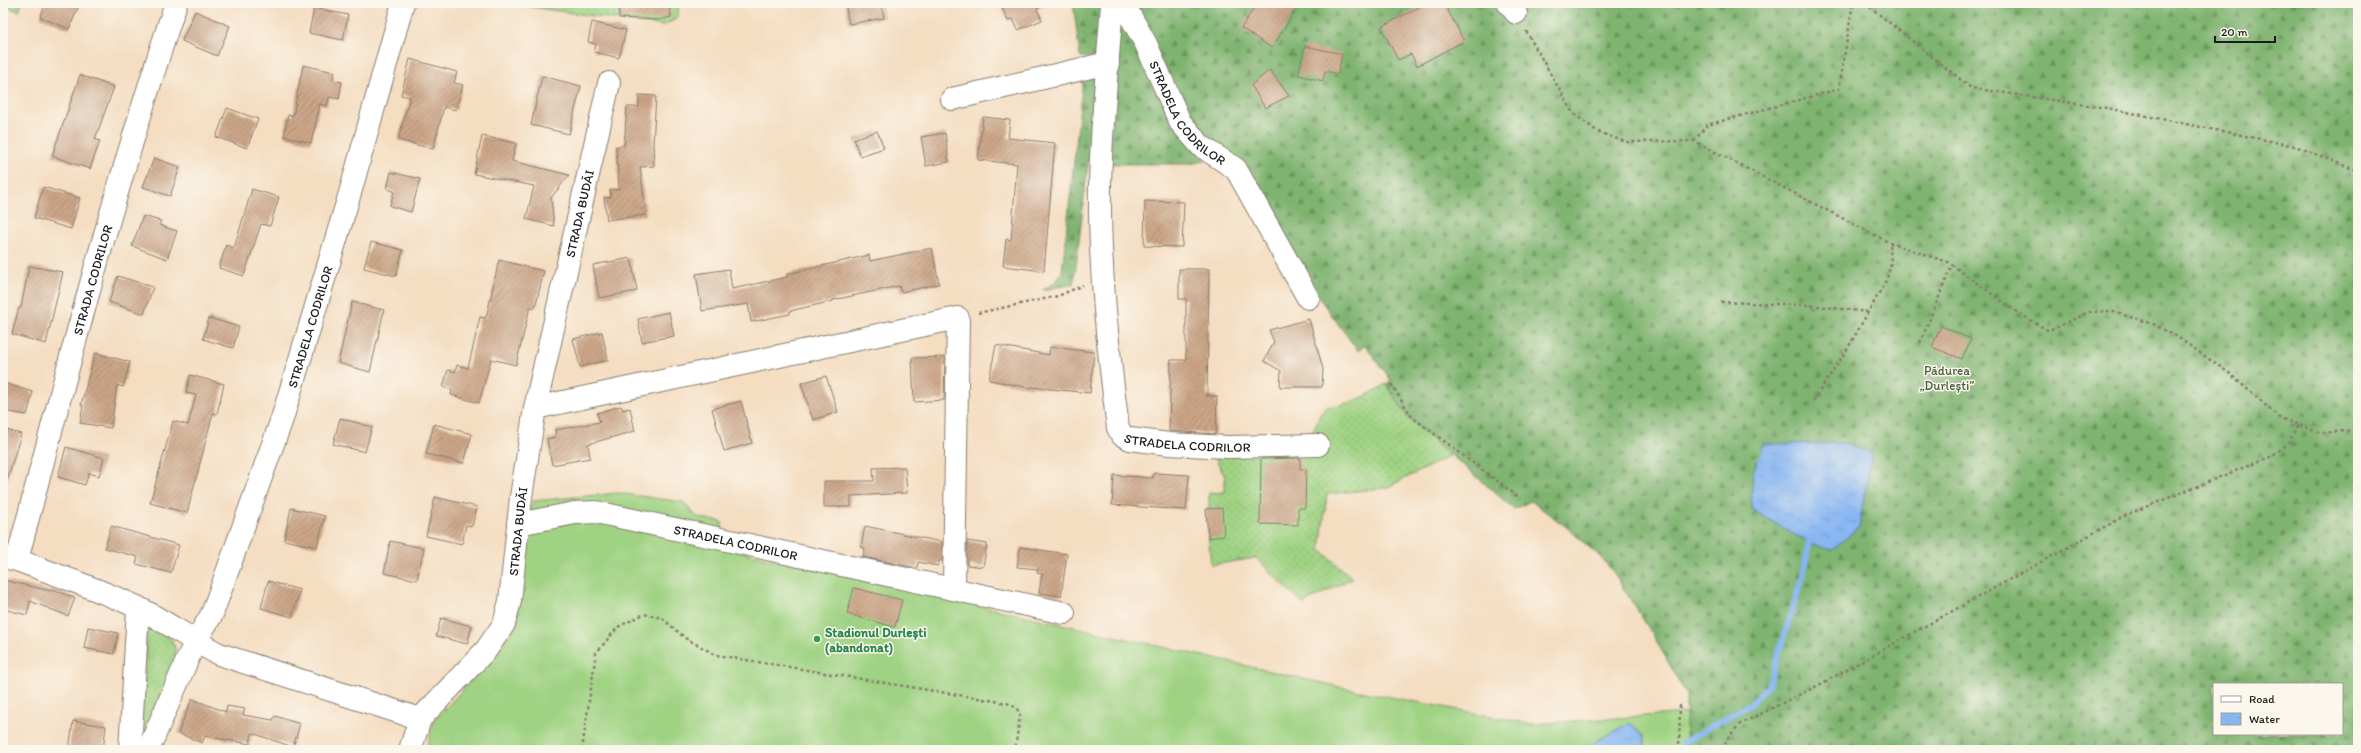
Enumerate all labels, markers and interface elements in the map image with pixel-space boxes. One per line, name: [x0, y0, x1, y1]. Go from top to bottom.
scale bar: [2215, 18, 2275, 44]
text: 20 m: [2221, 25, 2248, 39]
street label: STRADELA CODRILOR: [1147, 58, 1229, 168]
street label: STRADA BUDĂI: [562, 168, 597, 259]
street label: STRADA CODRILOR: [70, 223, 115, 337]
street label: STRADELA CODRILOR: [284, 264, 335, 389]
park label: Pădurea „Durlești”: [1920, 363, 1974, 393]
street label: STRADELA CODRILOR: [1122, 430, 1251, 455]
street label: STRADA BUDĂI: [505, 486, 530, 577]
street label: STRADELA CODRILOR: [672, 522, 799, 563]
place label: Stadionul Durlești (abandonat): [825, 625, 927, 656]
marker: Stadionul Durlești (abandonat): [812, 634, 822, 644]
legend: [2213, 683, 2343, 735]
text: Road: [2249, 692, 2275, 706]
text: Water: [2249, 712, 2280, 726]

